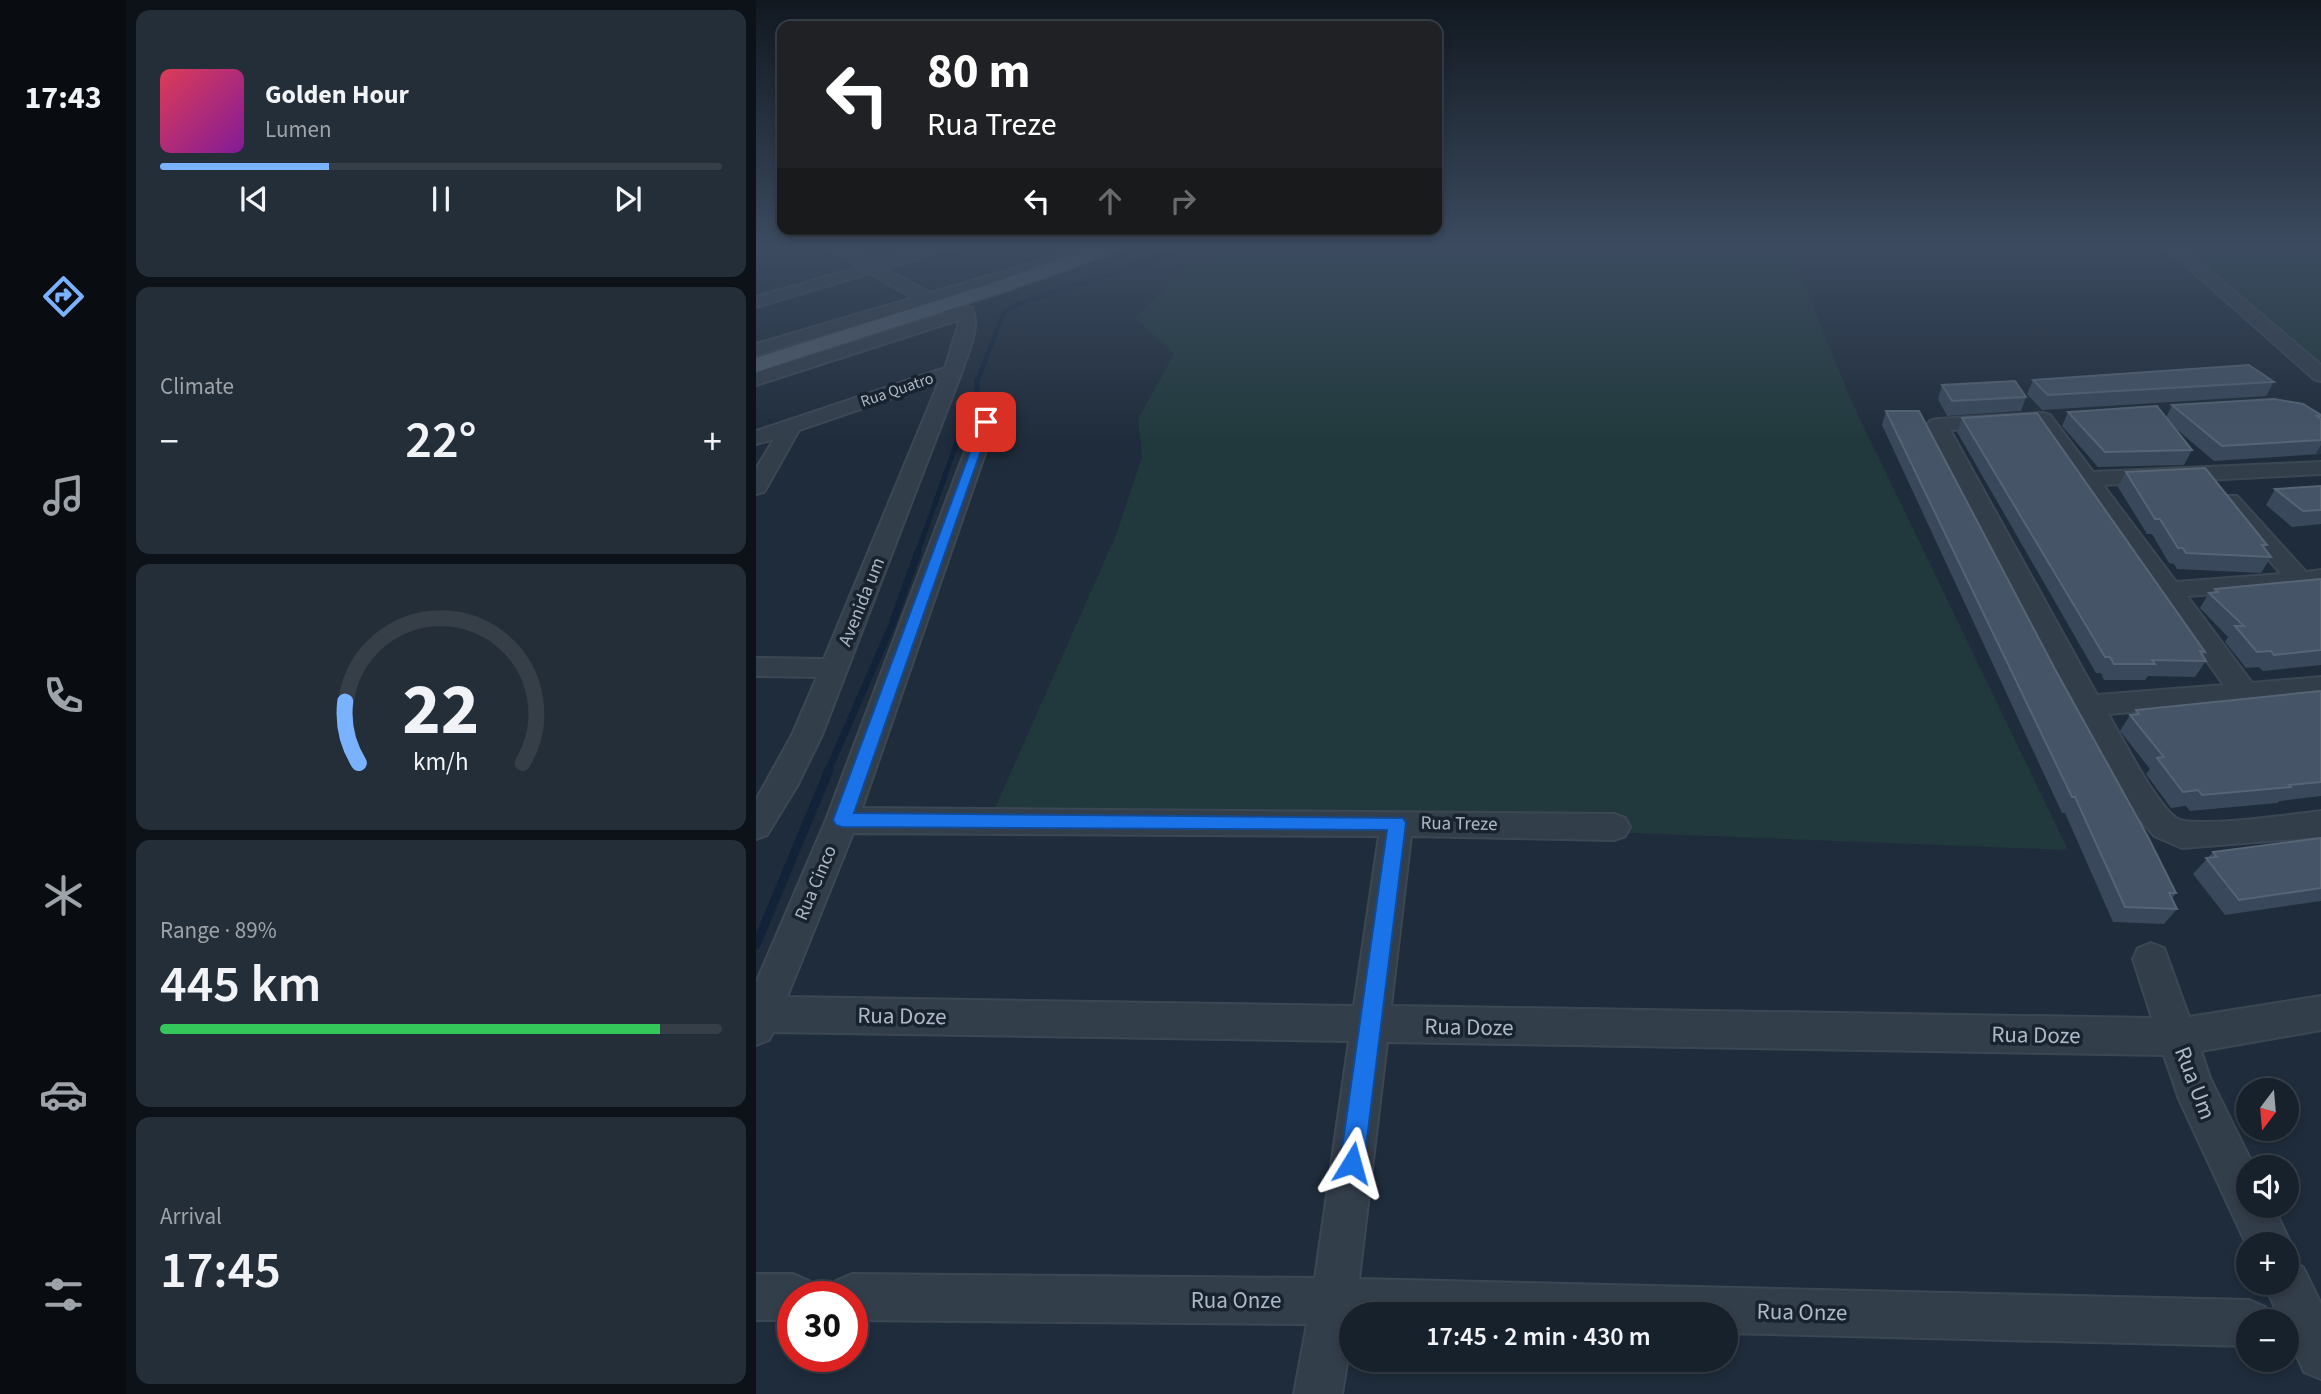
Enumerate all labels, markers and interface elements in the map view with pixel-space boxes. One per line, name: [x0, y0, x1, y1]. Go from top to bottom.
text: 80 m: [927, 37, 1031, 107]
icon: left: [812, 49, 903, 140]
text: 17:43: [24, 75, 102, 121]
text: Golden Hour: [265, 76, 409, 113]
text: Rua Treze: [927, 102, 1057, 148]
text: Lumen: [265, 113, 332, 146]
icon: previous: [235, 180, 273, 218]
icon: pause: [422, 180, 460, 218]
icon: next: [609, 180, 647, 218]
icon: left: [1018, 182, 1056, 220]
icon: ahead: [1091, 182, 1129, 220]
icon: right: [1164, 182, 1202, 220]
icon: directions: [39, 272, 88, 321]
street label: Rua Quatro: [858, 367, 936, 413]
text: Climate: [160, 370, 234, 403]
pin: [956, 392, 1016, 452]
icon: arrive: [967, 403, 1005, 441]
text: 22°: [405, 404, 477, 478]
text: −: [160, 415, 179, 469]
text: +: [703, 415, 722, 469]
icon: music: [39, 471, 88, 520]
street label: Avenida um: [832, 554, 892, 650]
text: 22: [403, 658, 479, 762]
icon: phone: [39, 671, 88, 720]
text: km/h: [413, 744, 469, 780]
street label: Rua Treze: [1420, 810, 1498, 838]
street label: Rua Cinco: [788, 841, 844, 925]
icon: climate: [39, 871, 88, 920]
text: Range · 89%: [160, 914, 277, 947]
text: 445 km: [160, 948, 321, 1022]
street label: Rua Doze: [857, 999, 947, 1033]
street label: Rua Doze: [1424, 1010, 1514, 1044]
street label: Rua Doze: [1991, 1018, 2081, 1052]
street label: Rua Um: [2166, 1042, 2224, 1124]
icon: car: [39, 1070, 88, 1119]
north arrow: [2236, 1078, 2300, 1141]
map controls: [2236, 1078, 2299, 1372]
position arrow: [1315, 1126, 1389, 1200]
button: sound: [2236, 1155, 2299, 1218]
text: Arrival: [160, 1200, 222, 1233]
button: +: [2236, 1232, 2299, 1295]
text: 17:45: [160, 1234, 281, 1308]
icon: filters: [39, 1270, 88, 1319]
speed limit sign: 30: [777, 1281, 868, 1372]
street label: Rua Onze: [1191, 1284, 1281, 1317]
street label: Rua Onze: [1756, 1295, 1848, 1329]
button: −: [2236, 1309, 2299, 1372]
text: 17:45 · 2 min · 430 m: [1426, 1318, 1651, 1355]

